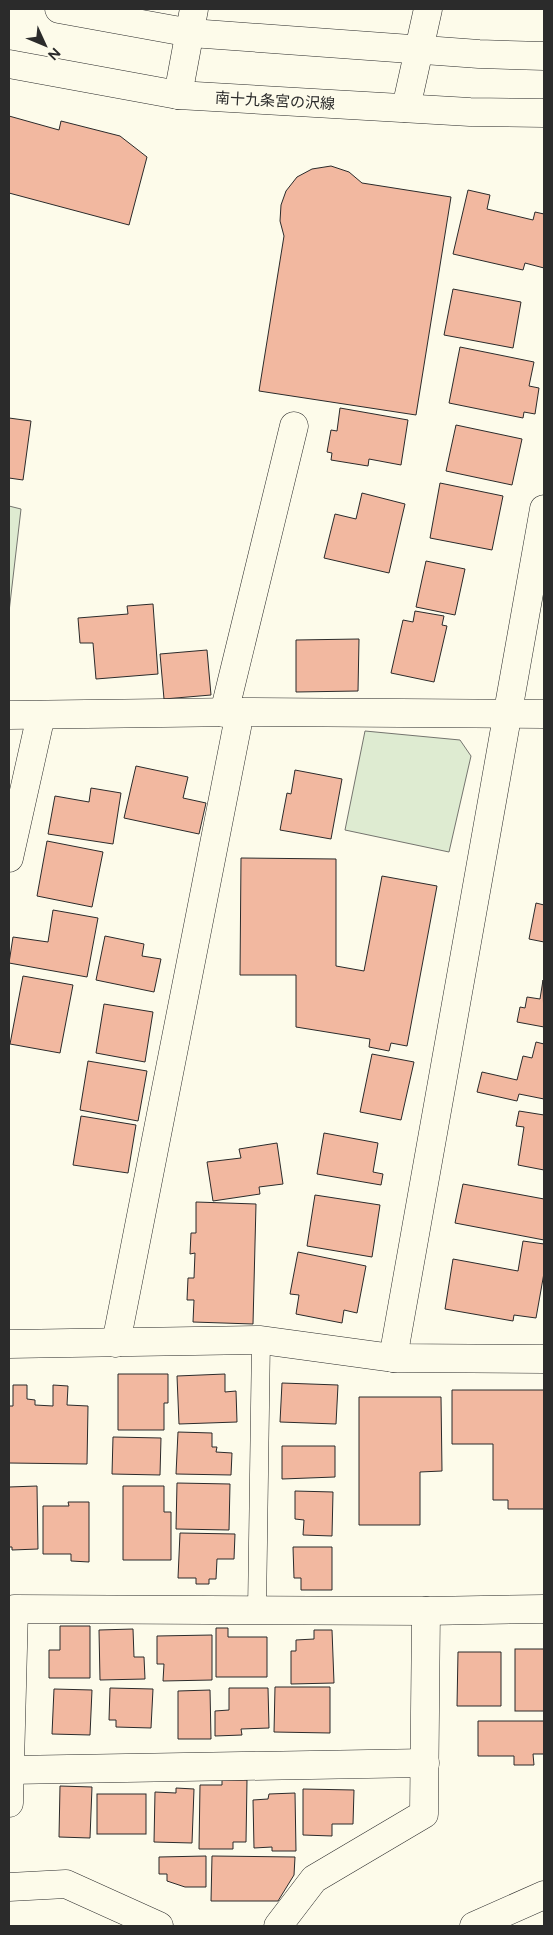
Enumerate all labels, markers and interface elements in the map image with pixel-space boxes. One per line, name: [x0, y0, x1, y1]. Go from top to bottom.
north arrow: [20, 20, 70, 70]
text: N: [44, 44, 64, 63]
street label: 南十九条宮の沢線: [215, 89, 335, 113]

